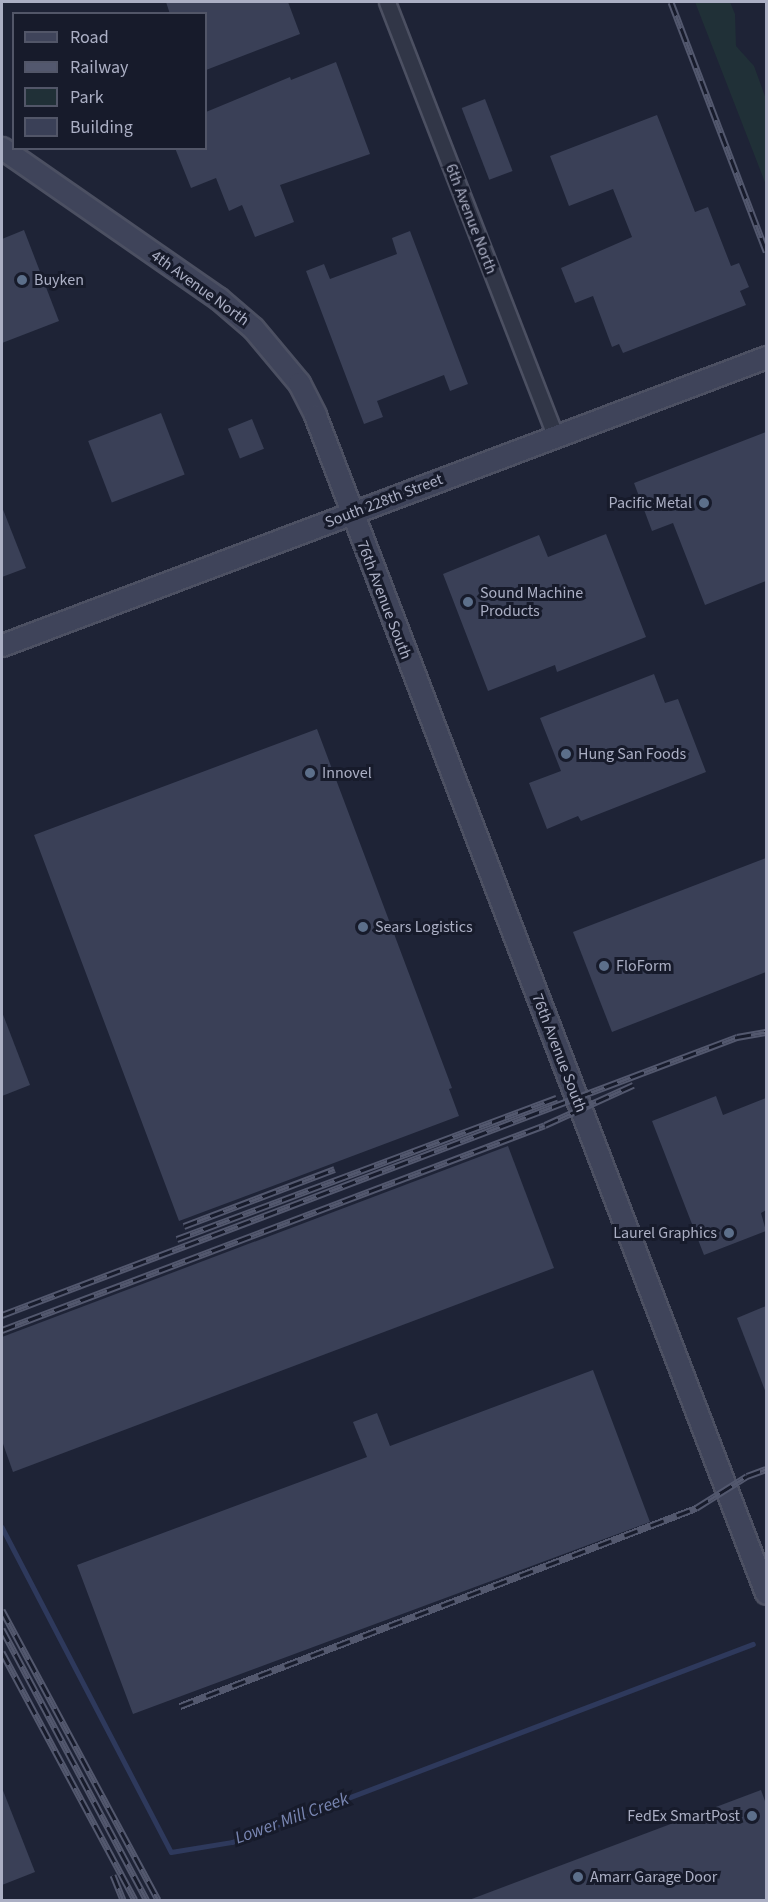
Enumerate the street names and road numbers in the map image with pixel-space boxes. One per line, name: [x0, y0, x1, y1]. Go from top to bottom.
street label: 6th Avenue North: [441, 161, 501, 277]
street label: 4th Avenue North: [147, 246, 253, 330]
street label: South 228th Street: [322, 470, 446, 532]
street label: 76th Avenue South: [353, 538, 415, 662]
street label: 76th Avenue South: [528, 991, 590, 1115]

